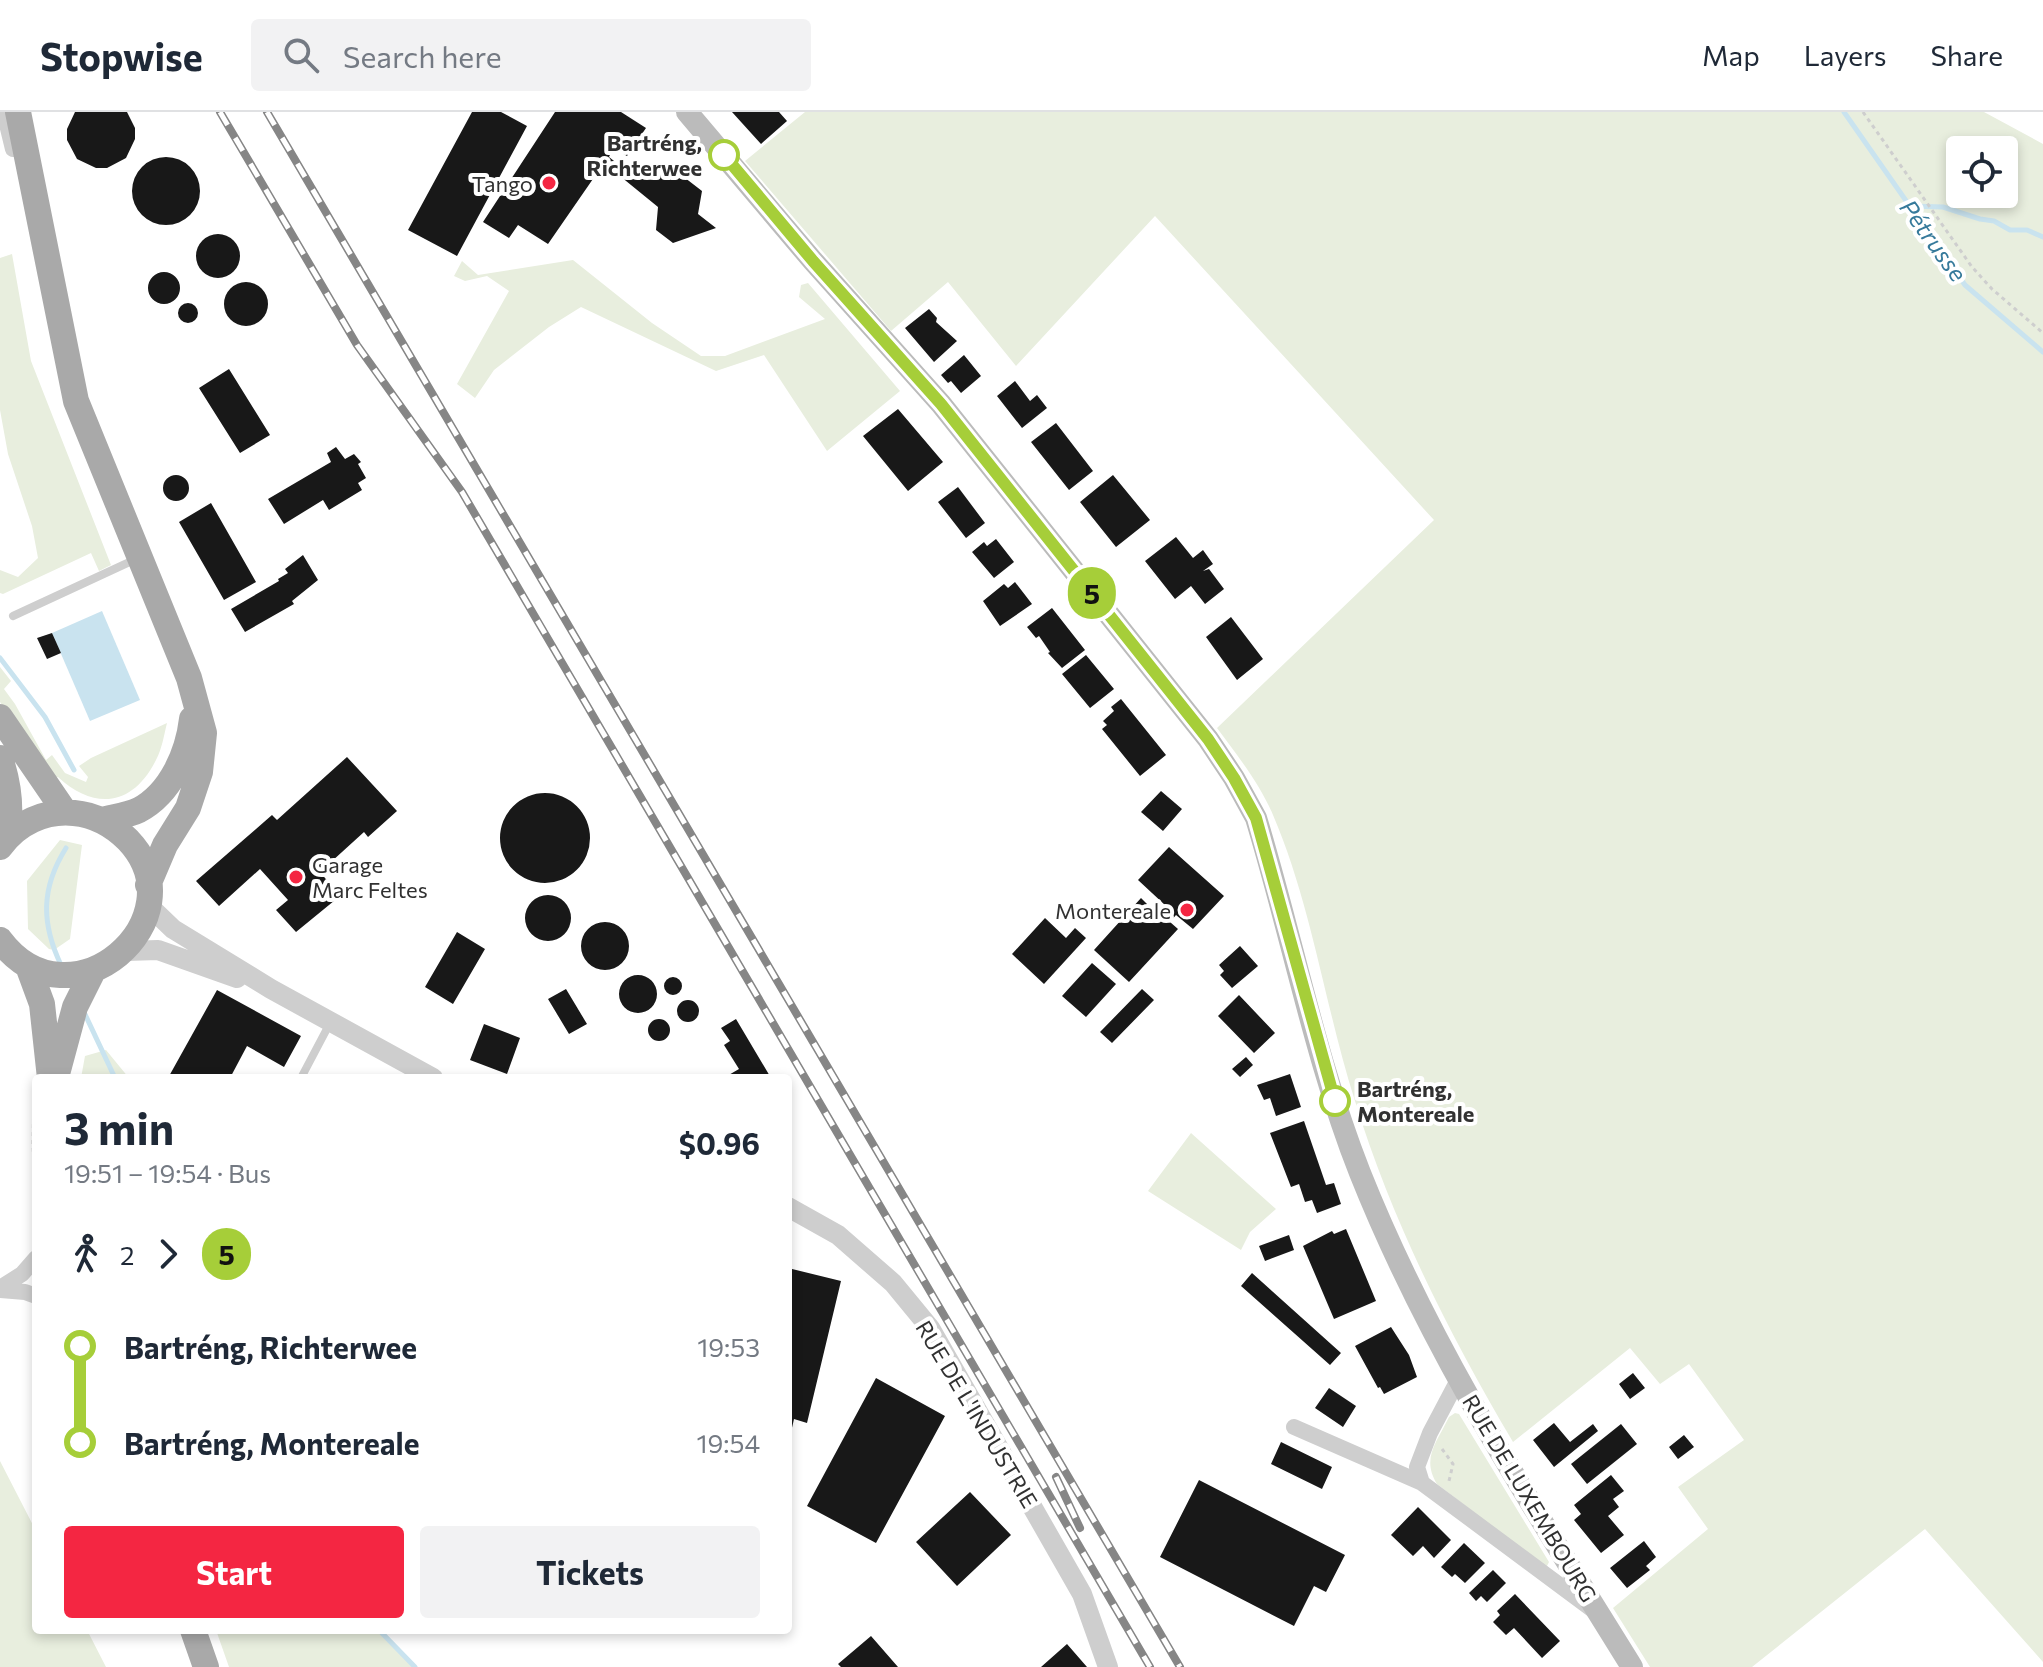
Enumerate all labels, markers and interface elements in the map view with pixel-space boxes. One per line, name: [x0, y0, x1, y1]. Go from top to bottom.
search box: [251, 19, 811, 91]
text: Stopwise: [40, 32, 203, 79]
icon: search: [279, 33, 323, 77]
text: Search here: [343, 37, 501, 74]
text: Map: [1702, 38, 1760, 72]
text: Layers: [1804, 38, 1886, 72]
text: Share: [1930, 38, 2003, 72]
place label: Bartréng, Richterwee: [586, 129, 702, 181]
map controls: [1946, 136, 2018, 208]
button: locate: [1946, 136, 2018, 208]
marker: Bartréng, Richterwee: [709, 140, 739, 170]
place label: Tango: [472, 170, 533, 197]
marker: Tango: [540, 174, 558, 192]
water label: Pétrusse: [1895, 193, 1974, 287]
line badge: 5: [1066, 567, 1118, 619]
text: 5: [1084, 576, 1100, 610]
place label: Garage Marc Feltes: [312, 851, 428, 903]
marker: Garage Marc Feltes: [287, 868, 305, 886]
place label: Montereale: [1055, 897, 1171, 924]
marker: Montereale: [1178, 901, 1196, 919]
place label: Bartréng, Montereale: [1357, 1075, 1474, 1127]
marker: Bartréng, Montereale: [1320, 1086, 1350, 1116]
text: 3 min: [64, 1100, 174, 1154]
text: $0.96: [679, 1124, 760, 1161]
text: 19:51 – 19:54 · Bus: [64, 1157, 271, 1188]
icon: walk: [64, 1232, 108, 1276]
icon: forward: [146, 1232, 190, 1276]
text: 5: [218, 1237, 235, 1271]
text: 2: [120, 1239, 134, 1270]
street label: RUE DE L'INDUSTRIE: [910, 1315, 1044, 1513]
text: Bartréng, Richterwee: [124, 1328, 417, 1365]
text: 19:53: [697, 1331, 760, 1362]
street label: RUE DE LUXEMBOURG: [1457, 1389, 1603, 1607]
text: Bartréng, Montereale: [124, 1424, 419, 1461]
text: 19:54: [696, 1427, 760, 1458]
button: Start: [64, 1526, 404, 1618]
button: Tickets: [420, 1526, 760, 1618]

